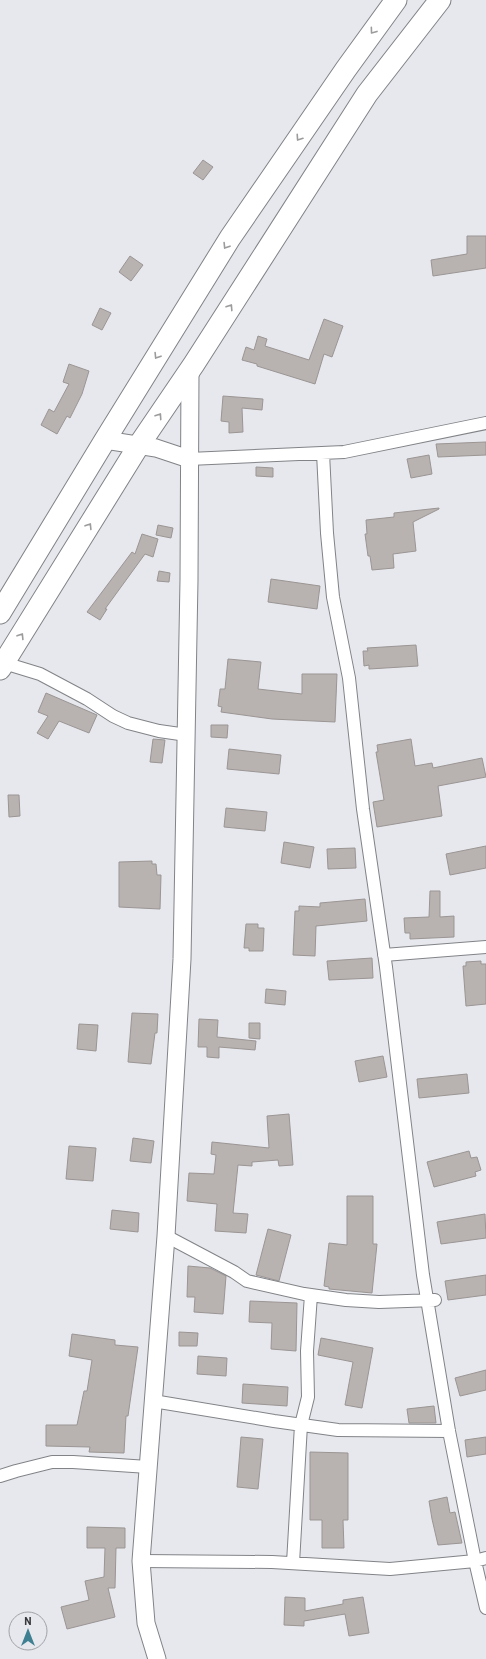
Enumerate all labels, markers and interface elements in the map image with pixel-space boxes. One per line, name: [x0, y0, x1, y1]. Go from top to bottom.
one-way arrow: [371, 27, 378, 34]
one-way arrow: [296, 134, 304, 141]
one-way arrow: [223, 242, 231, 249]
one-way arrow: [226, 305, 233, 312]
one-way arrow: [154, 352, 162, 359]
one-way arrow: [154, 413, 162, 420]
one-way arrow: [84, 523, 92, 530]
one-way arrow: [16, 633, 23, 640]
north arrow: [8, 1611, 48, 1651]
text: N: [24, 1614, 32, 1627]

